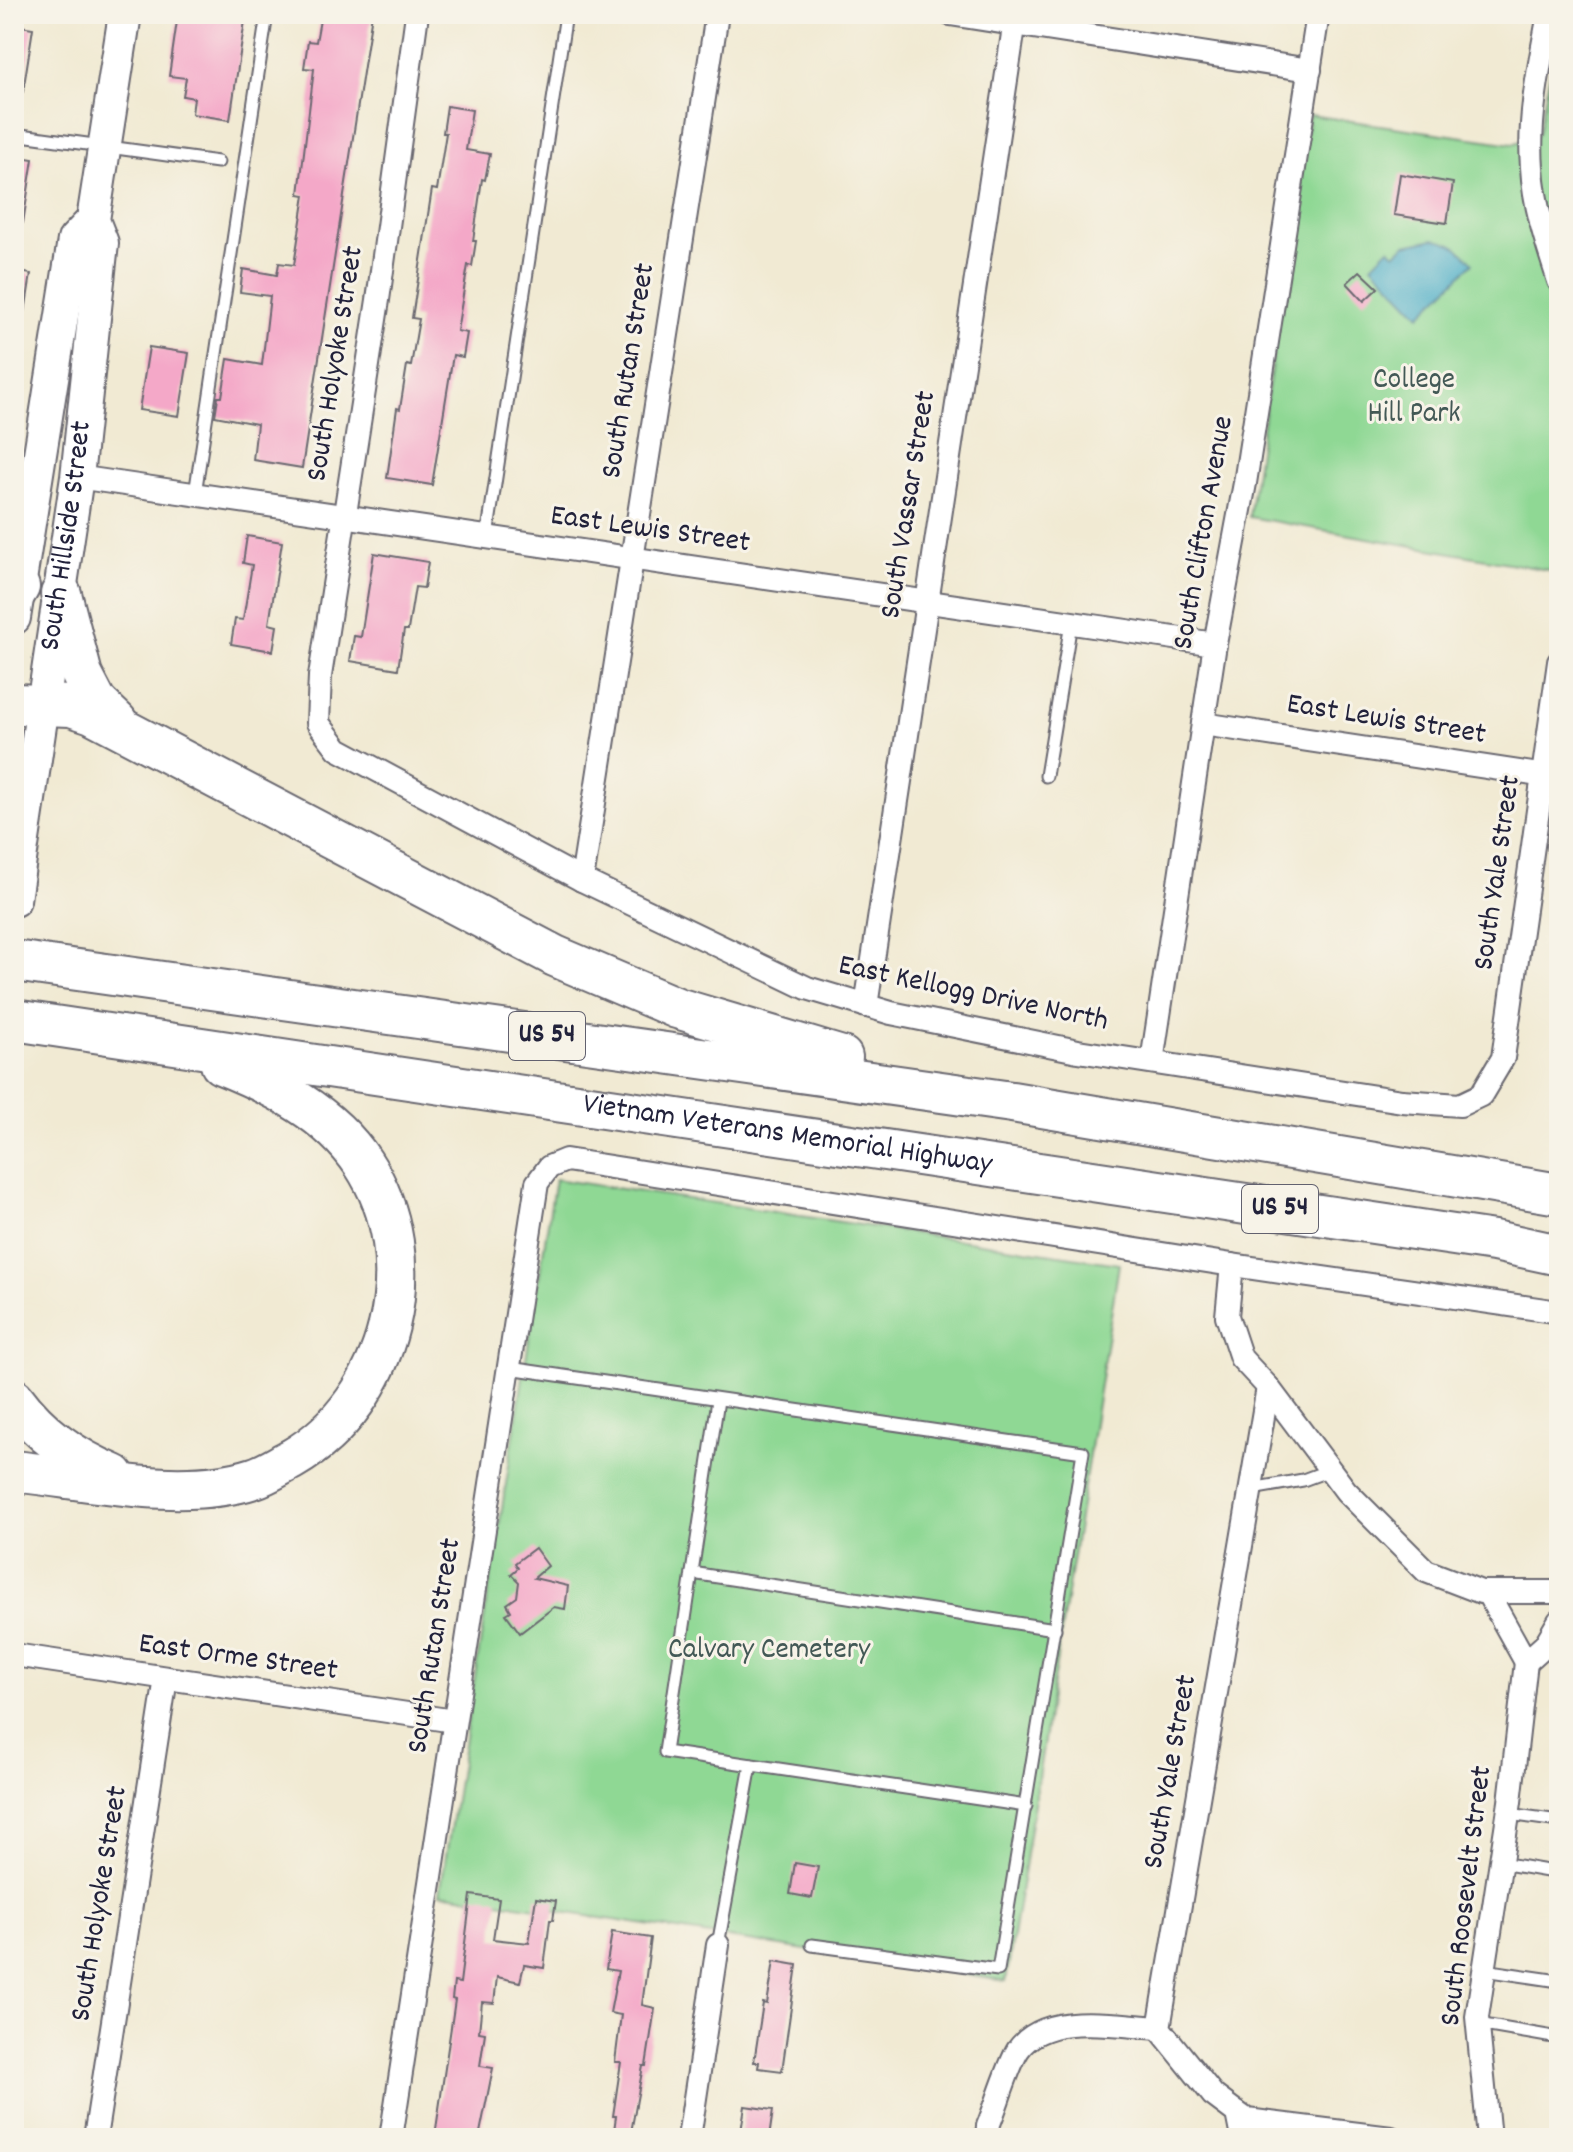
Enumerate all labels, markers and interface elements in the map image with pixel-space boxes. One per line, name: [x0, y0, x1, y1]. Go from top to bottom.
street label: South Holyoke Street: [297, 243, 377, 485]
street label: South Rutan Street: [592, 260, 668, 482]
park label: College Hill Park: [1367, 360, 1461, 437]
street label: South Vassar Street: [871, 388, 949, 622]
street label: South Clifton Avenue: [1163, 413, 1247, 653]
street label: South Hillside Street: [30, 419, 104, 654]
street label: East Lewis Street: [548, 496, 752, 566]
street label: East Lewis Street: [1283, 684, 1489, 758]
street label: South Yale Street: [1464, 773, 1534, 973]
street label: East Kellogg Drive North: [834, 945, 1112, 1045]
road number: US 54: [509, 1012, 585, 1060]
street label: Vietnam Veterans Memorial Highway: [580, 1084, 996, 1187]
road number: US 54: [1242, 1185, 1318, 1233]
street label: South Rutan Street: [398, 1535, 474, 1757]
street label: East Orme Street: [136, 1624, 340, 1694]
park label: Calvary Cemetery: [668, 1630, 871, 1673]
street label: South Yale Street: [1134, 1672, 1210, 1872]
street label: South Roosevelt Street: [1431, 1763, 1505, 2029]
street label: South Holyoke Street: [61, 1783, 141, 2025]

